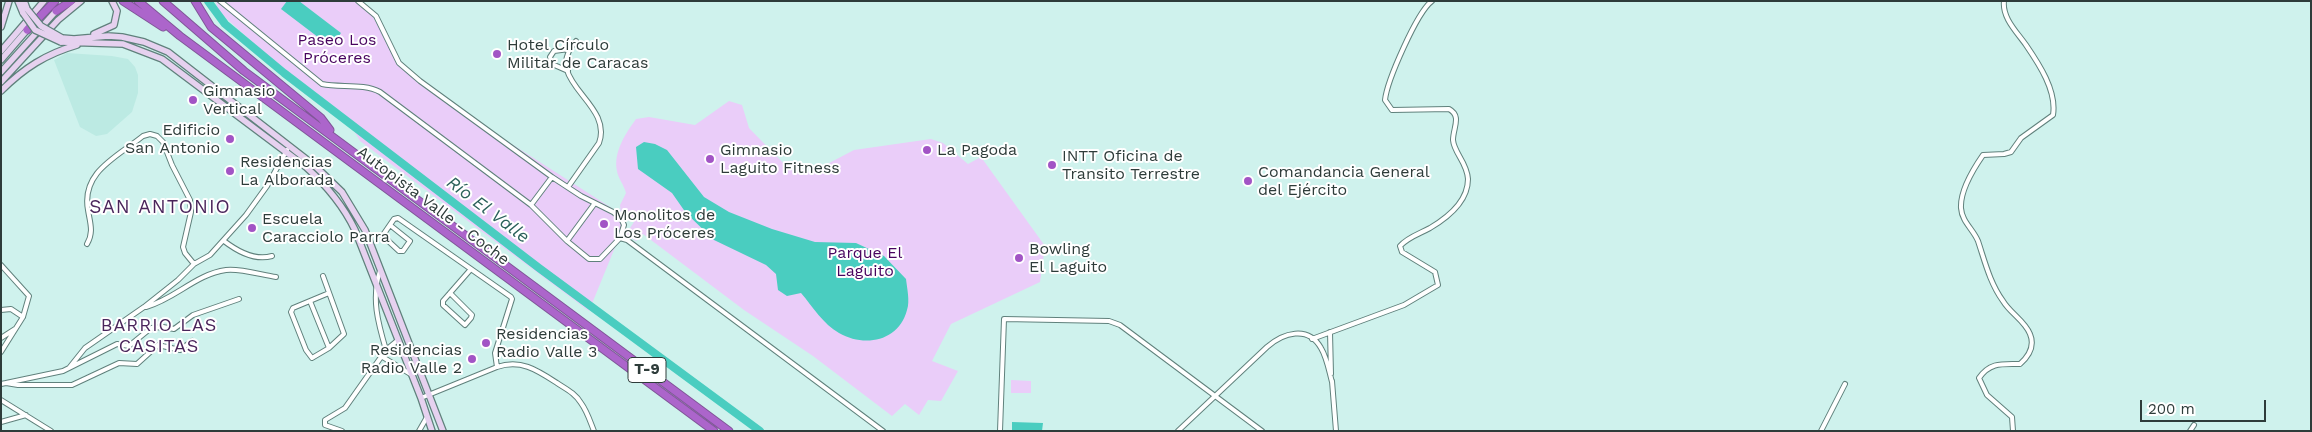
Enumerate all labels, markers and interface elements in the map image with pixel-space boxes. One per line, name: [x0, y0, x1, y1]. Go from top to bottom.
park label: Paseo Los Próceres: [298, 30, 376, 68]
place label: Hotel Círculo Militar de Caracas: [507, 35, 648, 73]
marker: Hotel Círculo Militar de Caracas: [491, 48, 503, 60]
place label: Gimnasio Vertical: [203, 81, 275, 119]
marker: Gimnasio Vertical: [187, 94, 199, 106]
place label: Edificio San Antonio: [125, 120, 220, 158]
marker: Edificio San Antonio: [224, 133, 236, 145]
place label: Gimnasio Laguito Fitness: [720, 140, 840, 178]
place label: La Pagoda: [937, 140, 1017, 160]
street label: Autopista Valle - Coche: [353, 142, 513, 270]
marker: La Pagoda: [921, 144, 933, 156]
place label: INTT Oficina de Transito Terrestre: [1062, 146, 1200, 184]
place label: Residencias La Alborada: [240, 152, 334, 190]
marker: Gimnasio Laguito Fitness: [704, 153, 716, 165]
marker: INTT Oficina de Transito Terrestre: [1046, 159, 1058, 171]
place label: Comandancia General del Ejército: [1258, 162, 1430, 200]
marker: Residencias La Alborada: [224, 165, 236, 177]
water label: Río El Valle: [442, 172, 534, 248]
marker: Comandancia General del Ejército: [1242, 175, 1254, 187]
district label: SAN ANTONIO: [88, 196, 232, 218]
place label: Monolitos de Los Próceres: [614, 205, 715, 243]
place label: Escuela Caracciolo Parra: [262, 209, 390, 247]
marker: Monolitos de Los Próceres: [598, 218, 610, 230]
marker: Escuela Caracciolo Parra: [246, 222, 258, 234]
place label: Bowling El Laguito: [1029, 239, 1107, 277]
park label: Parque El Laguito: [828, 243, 902, 281]
marker: Bowling El Laguito: [1013, 252, 1025, 264]
district label: BARRIO LAS CASITAS: [100, 315, 218, 358]
place label: Residencias Radio Valle 3: [496, 324, 597, 362]
marker: Residencias Radio Valle 3: [480, 337, 492, 349]
place label: Residencias Radio Valle 2: [361, 340, 462, 378]
marker: Residencias Radio Valle 2: [466, 353, 478, 365]
road number: T-9: [628, 358, 666, 382]
scale bar: [2142, 390, 2268, 422]
text: 200 m: [2148, 400, 2195, 418]

